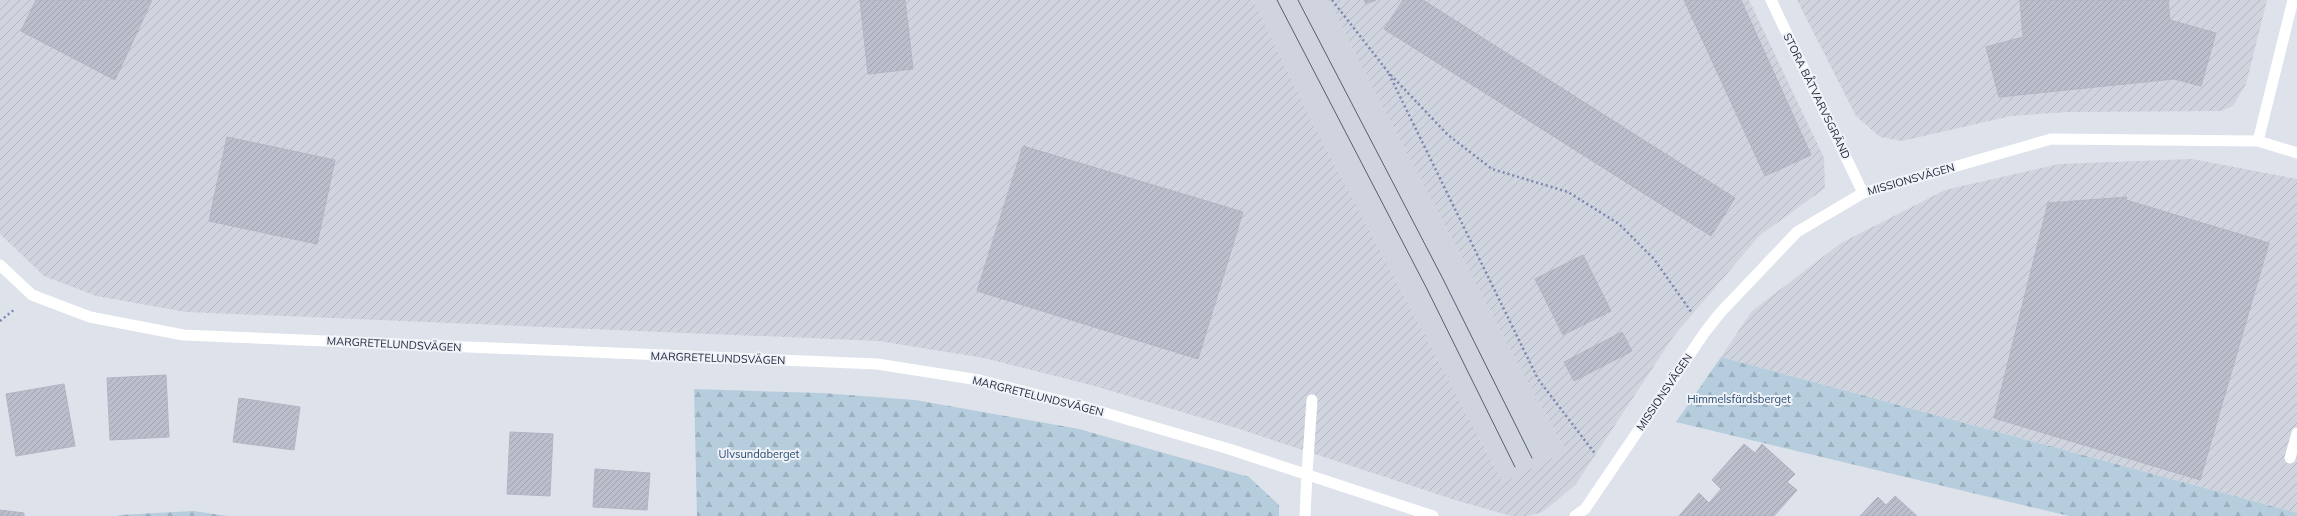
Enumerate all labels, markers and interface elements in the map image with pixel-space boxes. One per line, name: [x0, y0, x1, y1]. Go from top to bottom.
street label: STORA BÅTVARVSGRÄND: [1780, 30, 1855, 161]
street label: MISSIONSVÄGEN: [1866, 160, 1956, 198]
street label: MARGRETELUNDSVÄGEN: [326, 333, 462, 355]
street label: MARGRETELUNDSVÄGEN: [650, 349, 786, 367]
street label: MISSIONSVÄGEN: [1633, 351, 1695, 433]
street label: MARGRETELUNDSVÄGEN: [971, 373, 1105, 419]
park label: Himmelsfärdsberget: [1687, 392, 1791, 406]
park label: Ulvsundaberget: [719, 447, 800, 461]

